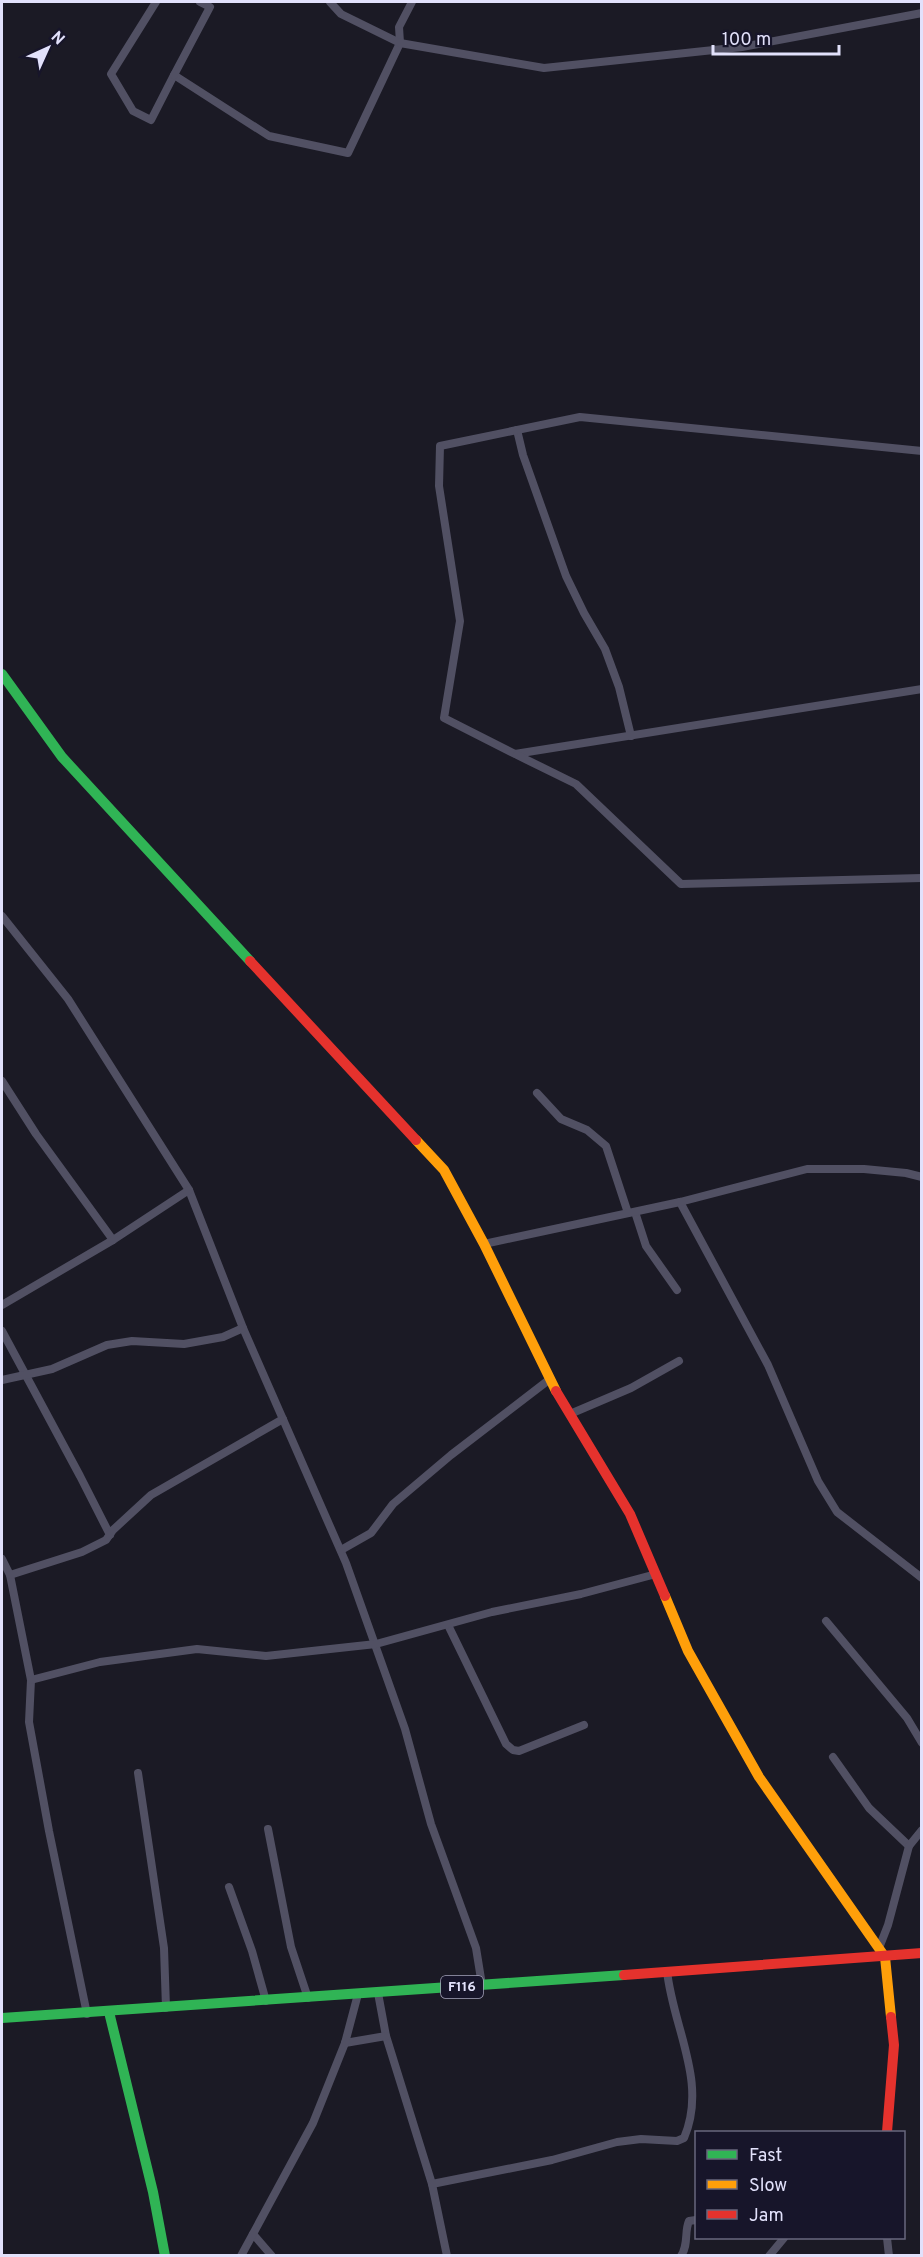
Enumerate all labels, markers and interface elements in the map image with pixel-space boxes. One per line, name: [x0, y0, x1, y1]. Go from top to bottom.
north arrow: [18, 18, 78, 78]
scale bar: [713, 18, 839, 56]
text: N: [46, 28, 68, 50]
text: 100 m: [722, 29, 771, 52]
road number: F116: [441, 1976, 483, 1998]
legend: [695, 2131, 905, 2239]
text: Fast: [749, 2145, 782, 2168]
text: Slow: [749, 2175, 787, 2198]
text: Jam: [749, 2205, 784, 2228]

